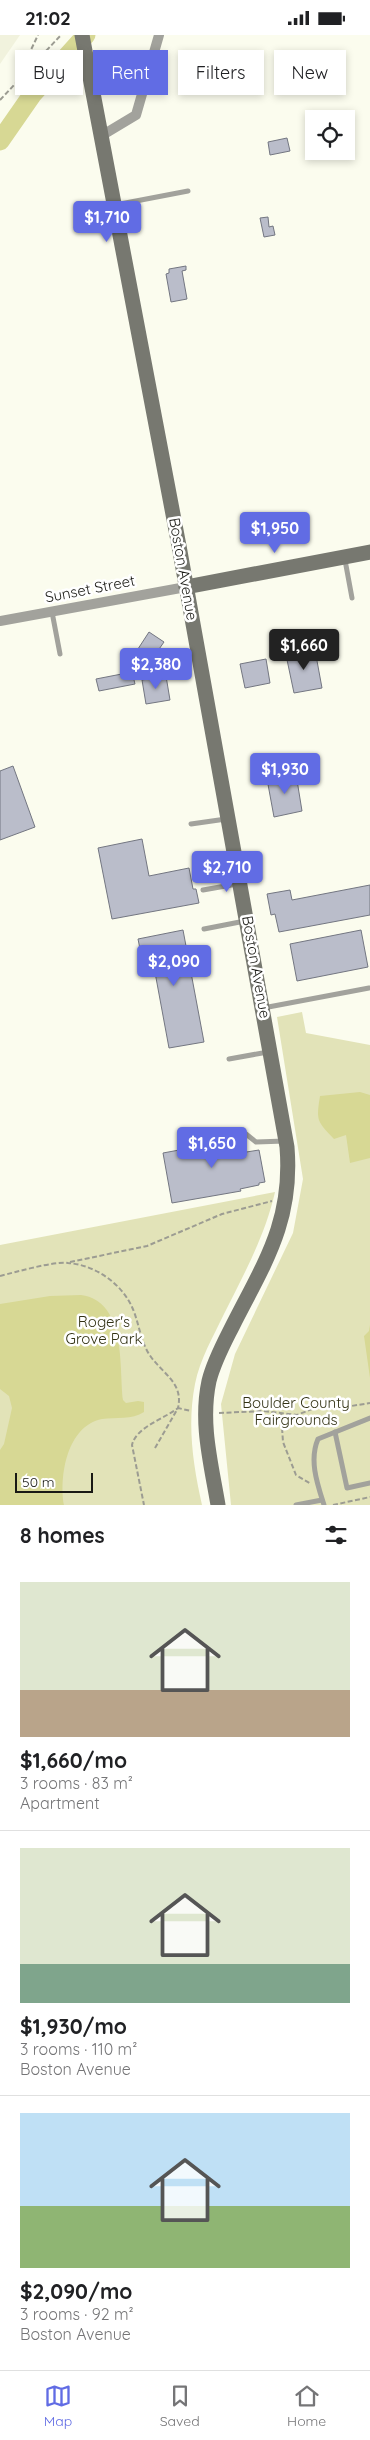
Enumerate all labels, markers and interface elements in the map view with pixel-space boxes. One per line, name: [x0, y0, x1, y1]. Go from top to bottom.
text: 21:02: [25, 6, 71, 30]
chip: Buy: [15, 50, 83, 95]
chip: Rent: [93, 50, 168, 95]
chip: Filters: [178, 50, 264, 95]
chip: New: [274, 50, 346, 95]
map controls: [305, 110, 355, 160]
button: locate: [305, 110, 355, 160]
pin: $1,710: [66, 201, 148, 243]
text: $1,710: [84, 207, 130, 227]
pin: $1,950: [234, 511, 316, 554]
street label: Boston Avenue: [165, 516, 202, 622]
text: $1,950: [251, 518, 299, 538]
street label: Sunset Street: [43, 570, 137, 607]
pin: $1,660: [263, 629, 345, 671]
text: $1,660: [280, 635, 328, 655]
pin: $2,380: [115, 647, 197, 690]
text: $2,380: [131, 654, 181, 674]
pin: $1,930: [244, 753, 326, 795]
text: $1,930: [261, 759, 309, 779]
pin: $2,710: [186, 851, 268, 893]
text: $2,710: [203, 857, 251, 877]
street label: Boston Avenue: [238, 914, 275, 1020]
pin: $2,090: [133, 945, 215, 987]
text: $2,090: [148, 951, 200, 971]
pin: $1,650: [171, 1127, 253, 1169]
text: $1,650: [188, 1133, 236, 1153]
park label: Roger's Grove Park: [65, 1312, 143, 1348]
park label: Boulder County Fairgrounds: [242, 1393, 350, 1429]
scale bar: [15, 1470, 92, 1493]
text: 50 m: [22, 1473, 55, 1491]
icon: filters: [322, 1521, 350, 1549]
text: 8 homes: [20, 1522, 105, 1548]
icon: home: [140, 1615, 230, 1705]
text: $1,660/mo: [20, 1747, 127, 1773]
text: 3 rooms · 83 m²: [20, 1773, 133, 1793]
text: Apartment: [20, 1793, 100, 1813]
icon: home: [140, 1880, 230, 1970]
text: $1,930/mo: [20, 2013, 127, 2039]
text: 3 rooms · 110 m²: [20, 2039, 137, 2059]
text: Boston Avenue: [20, 2059, 131, 2079]
icon: home: [140, 2145, 230, 2235]
text: $2,090/mo: [20, 2278, 132, 2304]
text: 3 rooms · 92 m²: [20, 2304, 134, 2324]
text: Boston Avenue: [20, 2324, 131, 2344]
tab: Map: [44, 2382, 72, 2430]
tab: Saved: [160, 2382, 200, 2430]
tab: Home: [287, 2382, 326, 2430]

